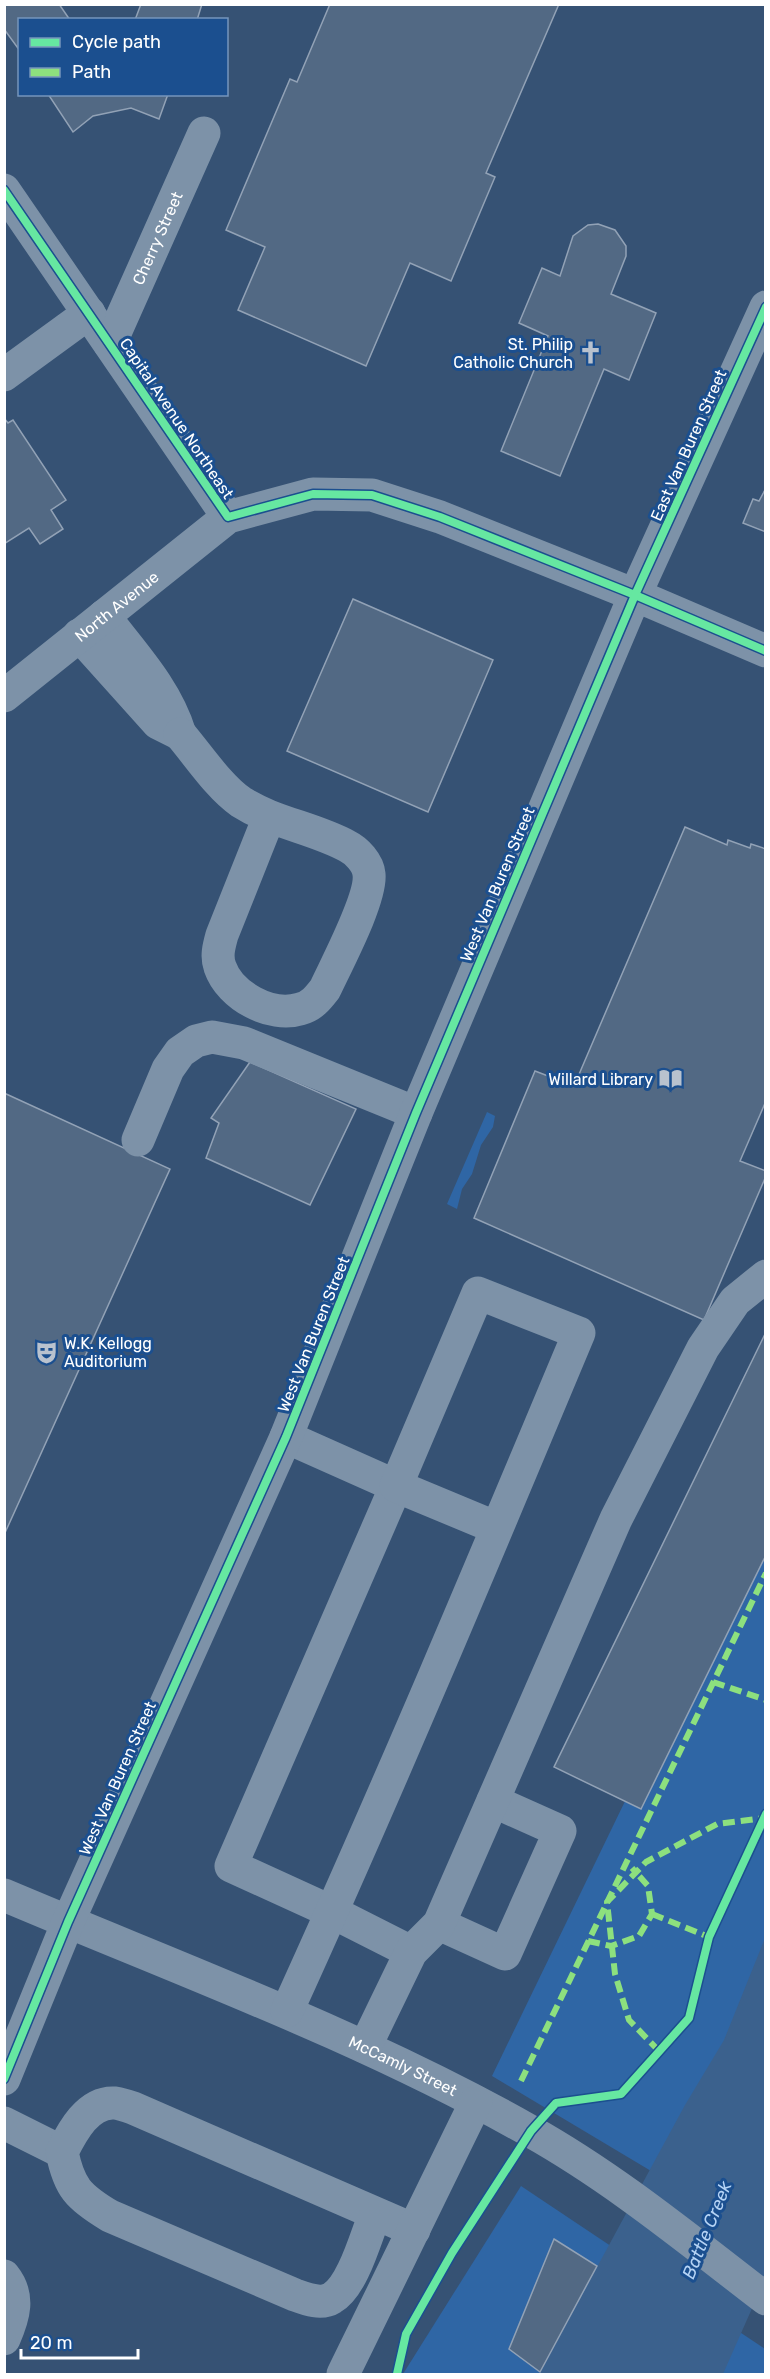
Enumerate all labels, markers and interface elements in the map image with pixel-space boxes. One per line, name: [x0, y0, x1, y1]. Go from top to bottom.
legend: [18, 18, 228, 96]
text: Cycle path: [72, 31, 161, 53]
text: Path: [72, 61, 111, 83]
street label: Cherry Street: [129, 189, 187, 288]
street label: Capital Avenue Northeast: [116, 334, 238, 502]
place label: St. Philip Catholic Church: [453, 335, 573, 372]
church icon: St. Philip Catholic Church: [578, 340, 604, 366]
street label: East Van Buren Street: [647, 367, 730, 524]
street label: North Avenue: [71, 567, 163, 646]
street label: West Van Buren Street: [456, 804, 539, 965]
library icon: Willard Library: [658, 1066, 684, 1092]
place label: Willard Library: [548, 1070, 653, 1089]
street label: West Van Buren Street: [273, 1253, 353, 1415]
place label: W.K. Kellogg Auditorium: [64, 1334, 152, 1371]
theatre icon: W.K. Kellogg Auditorium: [33, 1339, 59, 1365]
street label: West Van Buren Street: [75, 1698, 160, 1858]
street label: McCamly Street: [346, 2032, 460, 2100]
water label: Battle Creek: [677, 2177, 737, 2282]
scale bar: [21, 2322, 138, 2360]
text: 20 m: [30, 2332, 72, 2354]

